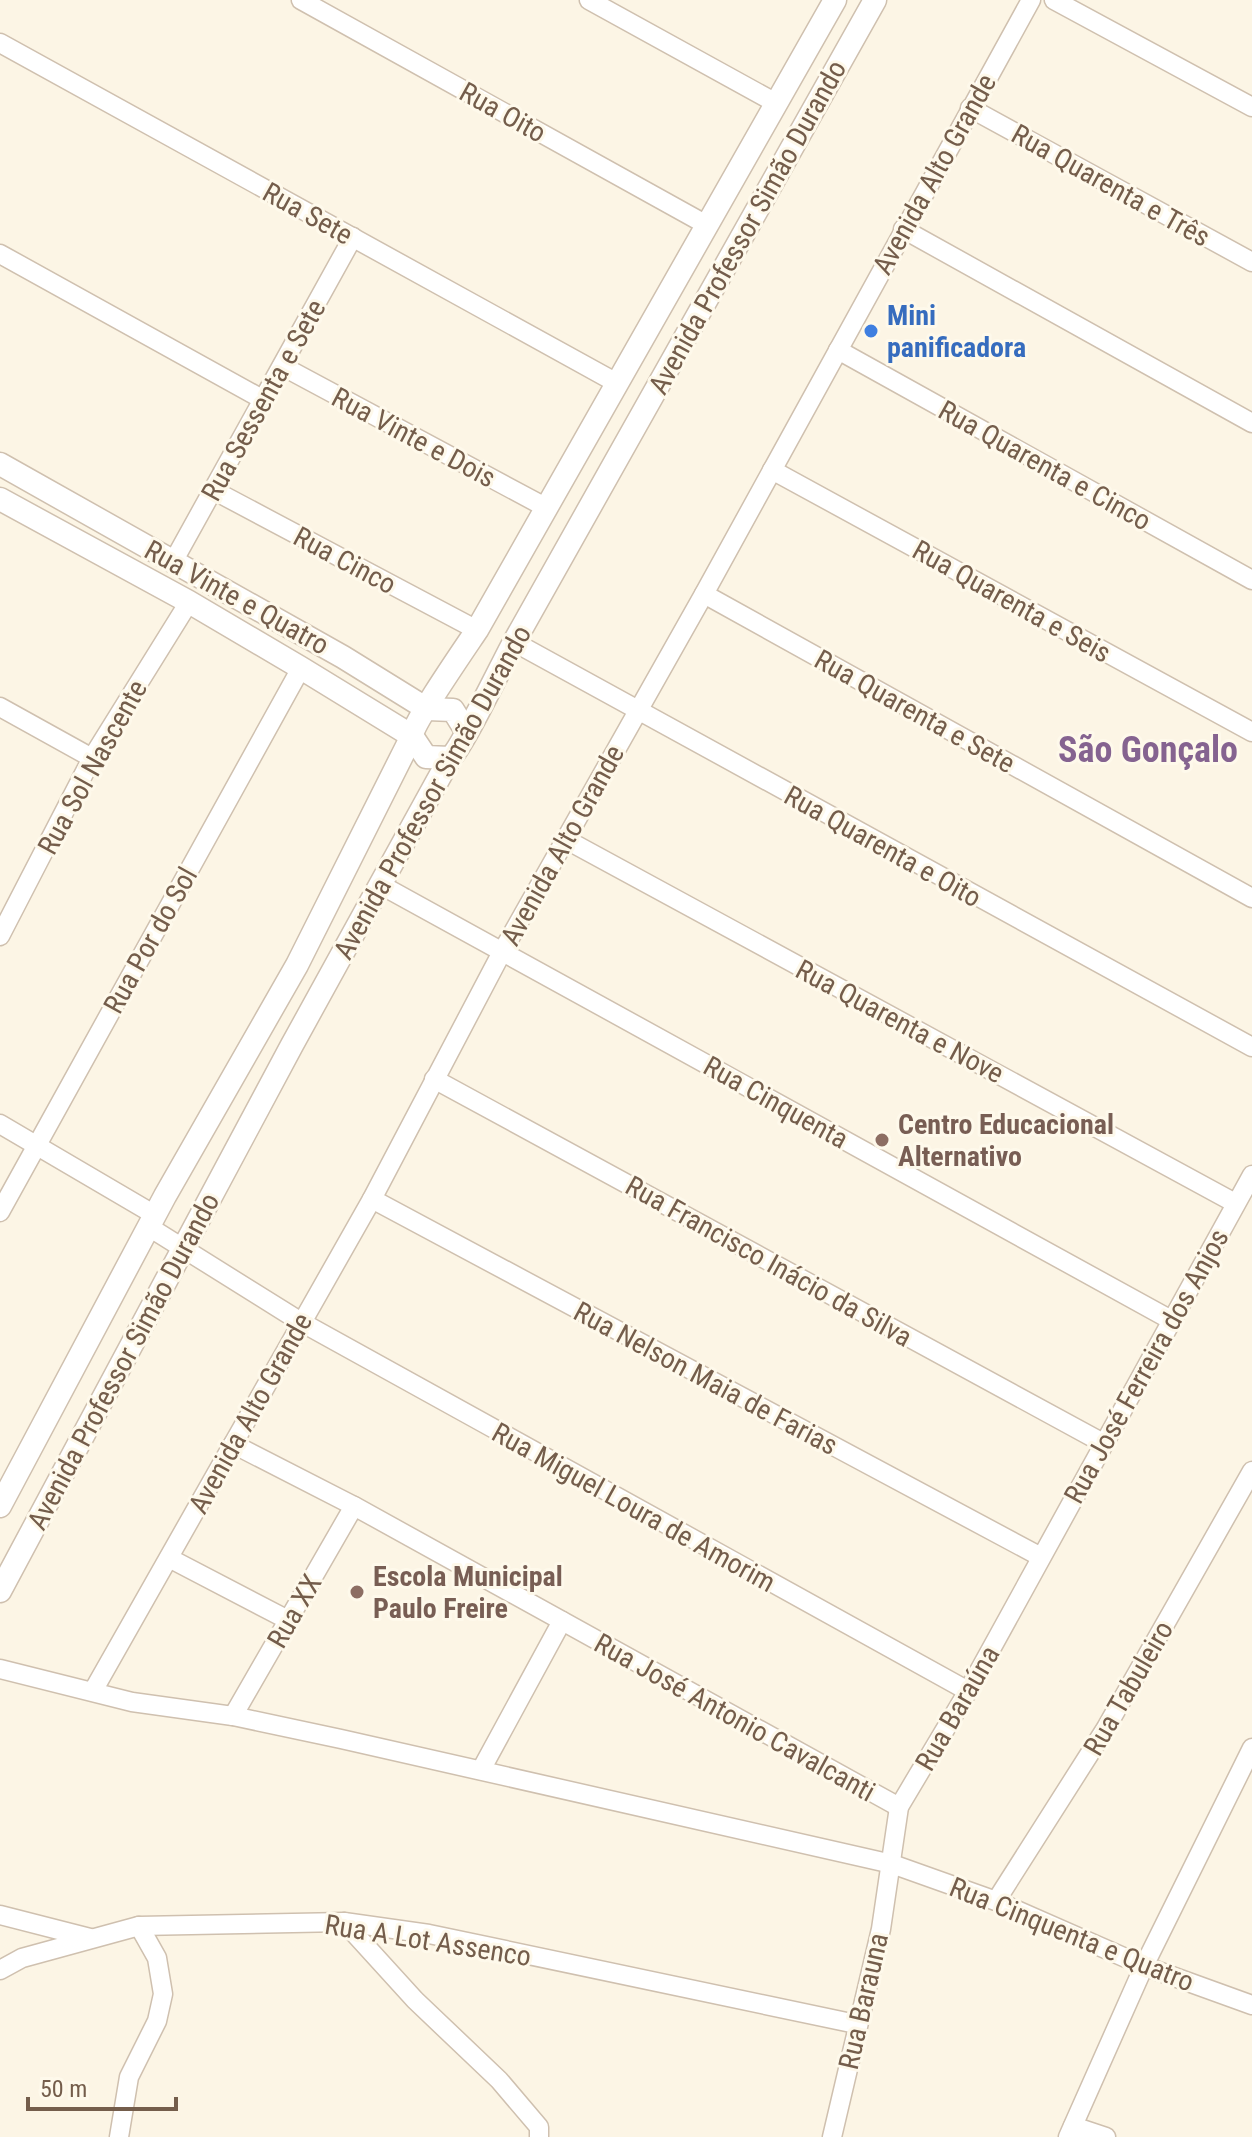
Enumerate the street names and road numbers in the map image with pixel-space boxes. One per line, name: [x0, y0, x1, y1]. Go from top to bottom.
street label: Avenida Professor Simão Durando: [642, 55, 853, 400]
street label: Avenida Alto Grande: [866, 68, 1003, 280]
street label: Rua Oito: [454, 75, 552, 150]
street label: Rua Quarenta e Três: [1006, 117, 1216, 254]
street label: Rua Sete: [257, 175, 358, 251]
street label: Rua Sessenta e Sete: [195, 294, 332, 507]
street label: Rua Vinte e Dois: [326, 380, 501, 494]
street label: Rua Quarenta e Cinco: [933, 393, 1157, 537]
street label: Rua Cinco: [288, 520, 402, 601]
street label: Rua Vinte e Quatro: [139, 533, 335, 662]
street label: Rua Quarenta e Seis: [907, 533, 1117, 670]
street label: Avenida Professor Simão Durando: [327, 620, 538, 965]
street label: Rua Quarenta e Sete: [809, 643, 1021, 780]
street label: Rua Sol Nascente: [31, 674, 154, 860]
street label: Avenida Alto Grande: [494, 739, 631, 951]
street label: Rua Quarenta e Oito: [779, 779, 987, 914]
street label: Rua Por do Sol: [97, 861, 204, 1019]
street label: Rua Quarenta e Nove: [790, 953, 1009, 1090]
street label: Rua Cinquenta: [698, 1049, 854, 1156]
street label: Rua Francisco Inácio da Silva: [620, 1169, 918, 1354]
street label: Avenida Professor Simão Durando: [20, 1187, 226, 1535]
street label: Rua José Ferreira dos Anjos: [1057, 1223, 1236, 1509]
street label: Rua Nelson Maia de Farias: [568, 1295, 843, 1462]
street label: Avenida Alto Grande: [182, 1307, 319, 1519]
street label: Rua Miguel Loura de Amorim: [486, 1416, 781, 1599]
street label: Rua XX: [260, 1569, 328, 1654]
street label: Rua Tabuleiro: [1077, 1615, 1180, 1761]
street label: Rua José Antonio Cavalcanti: [589, 1626, 881, 1808]
street label: Rua Baraúna: [908, 1640, 1006, 1777]
street label: Rua Cinquenta e Quatro: [945, 1870, 1199, 1999]
street label: Rua A Lot Assenco: [322, 1908, 533, 1973]
street label: Rua Barauna: [832, 1930, 895, 2072]

